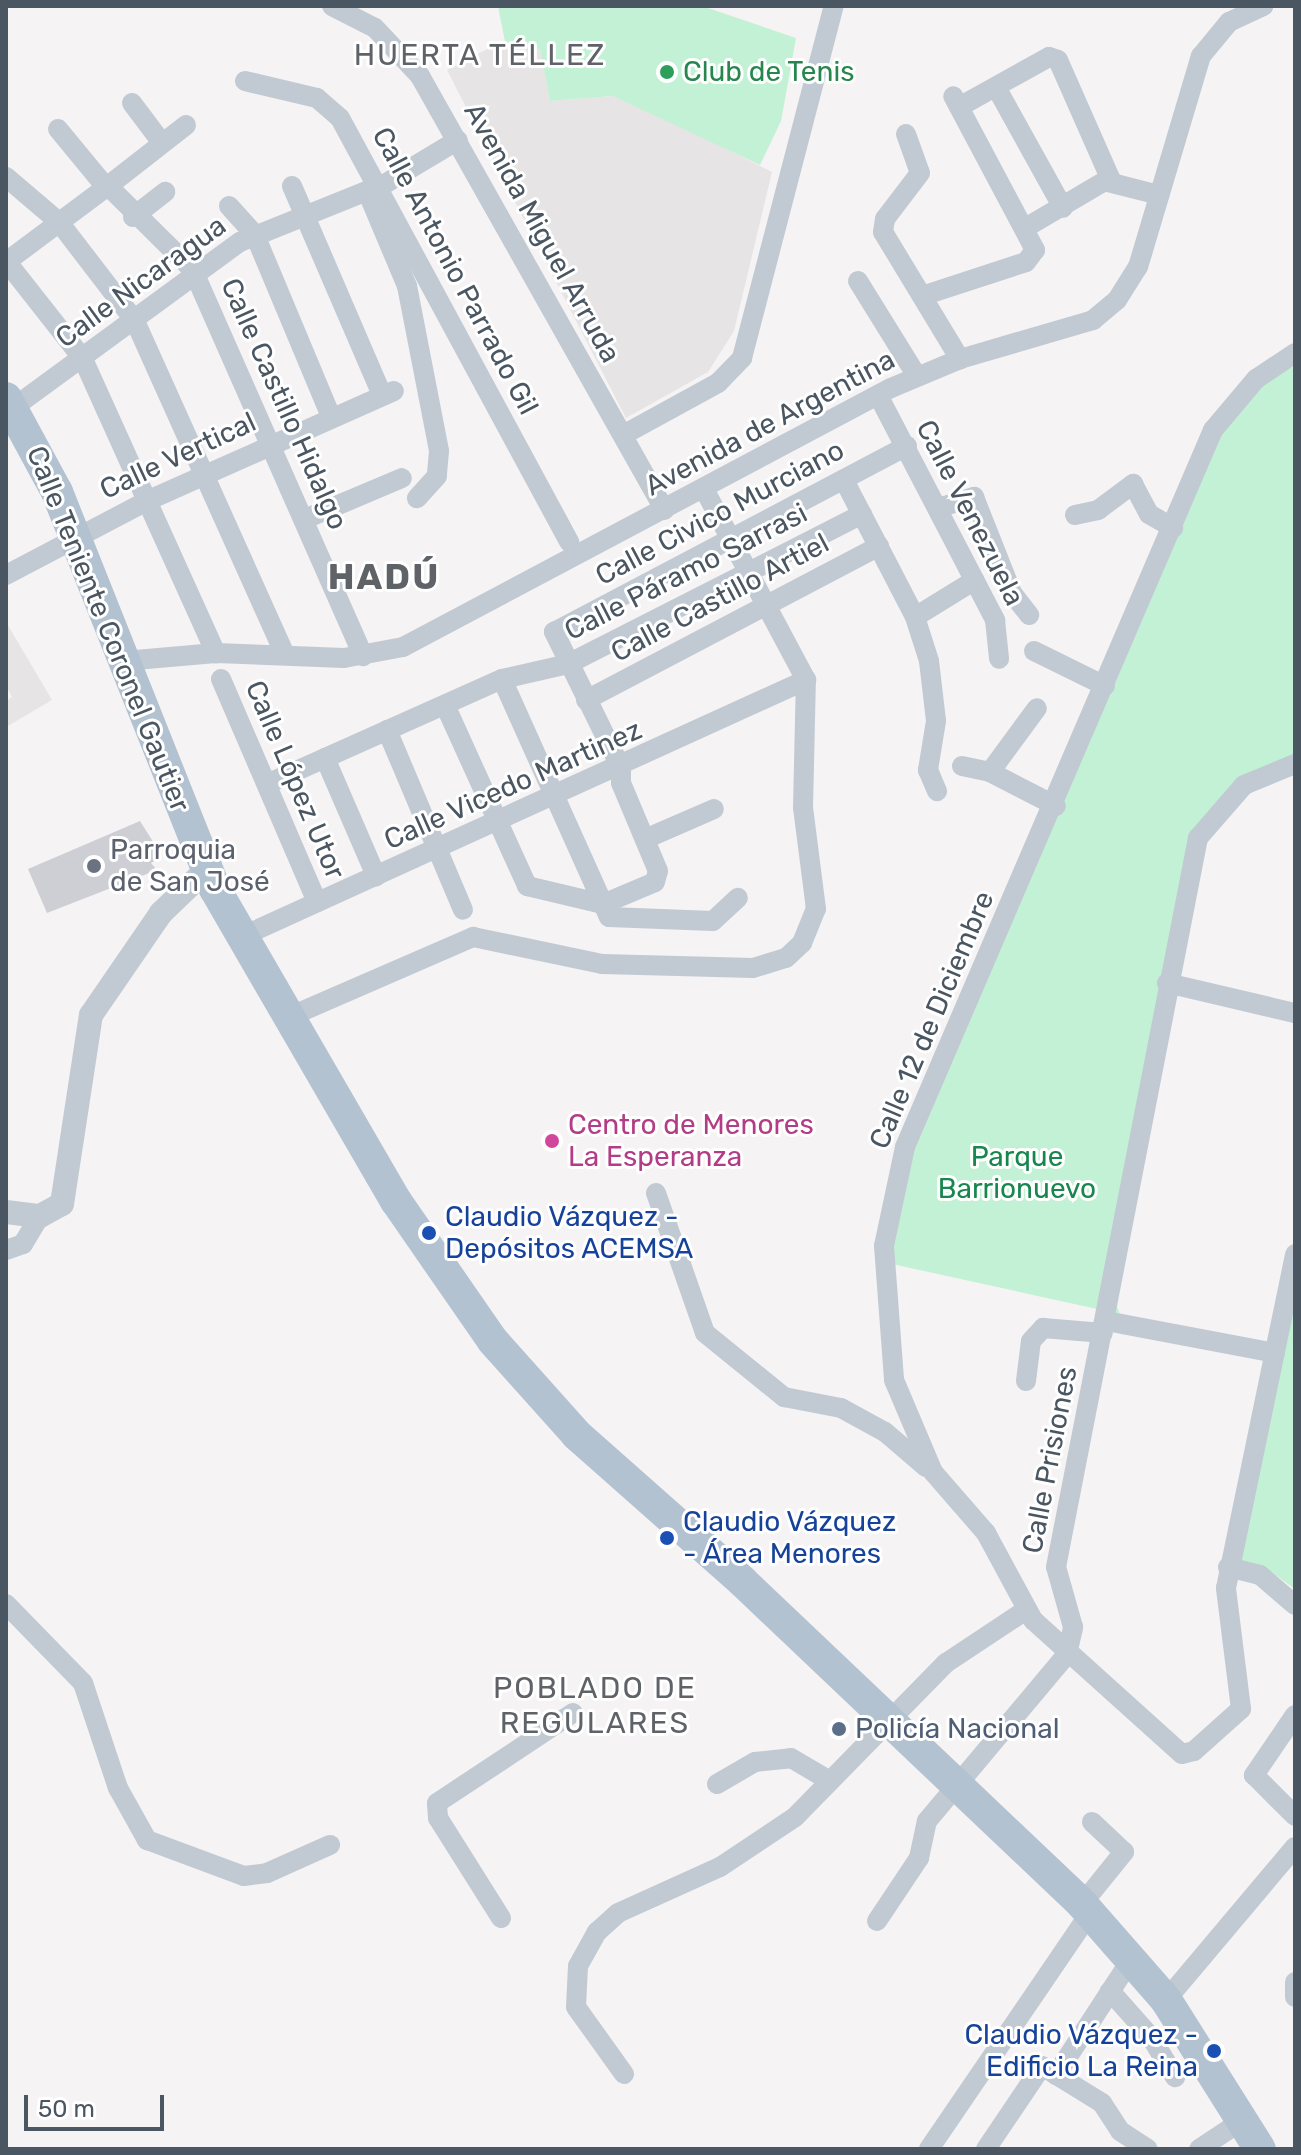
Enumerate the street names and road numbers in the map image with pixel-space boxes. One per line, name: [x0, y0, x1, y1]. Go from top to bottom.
street label: Avenida Miguel Arruda: [456, 97, 628, 369]
street label: Calle Antonio Parrado Gil: [365, 121, 545, 421]
street label: Calle Nicaragua: [49, 209, 233, 355]
street label: Calle Castillo Hidalgo: [213, 273, 355, 535]
street label: Avenida de Argentina: [639, 343, 901, 503]
street label: Calle Vertical: [94, 405, 262, 507]
street label: Calle Venezuela: [909, 414, 1031, 612]
street label: Calle Civico Murciano: [590, 433, 850, 593]
street label: Calle Teniente Coronel Gautier: [19, 441, 197, 817]
street label: Calle Páramo Sarrasi: [559, 496, 813, 648]
street label: Calle Castillo Artiel: [605, 526, 835, 670]
street label: Calle López Utor: [238, 676, 352, 884]
street label: Calle Vicedo Martinez: [379, 713, 647, 857]
street label: Calle 12 de Diciembre: [863, 886, 1001, 1154]
street label: Calle Prisiones: [1015, 1364, 1085, 1556]

